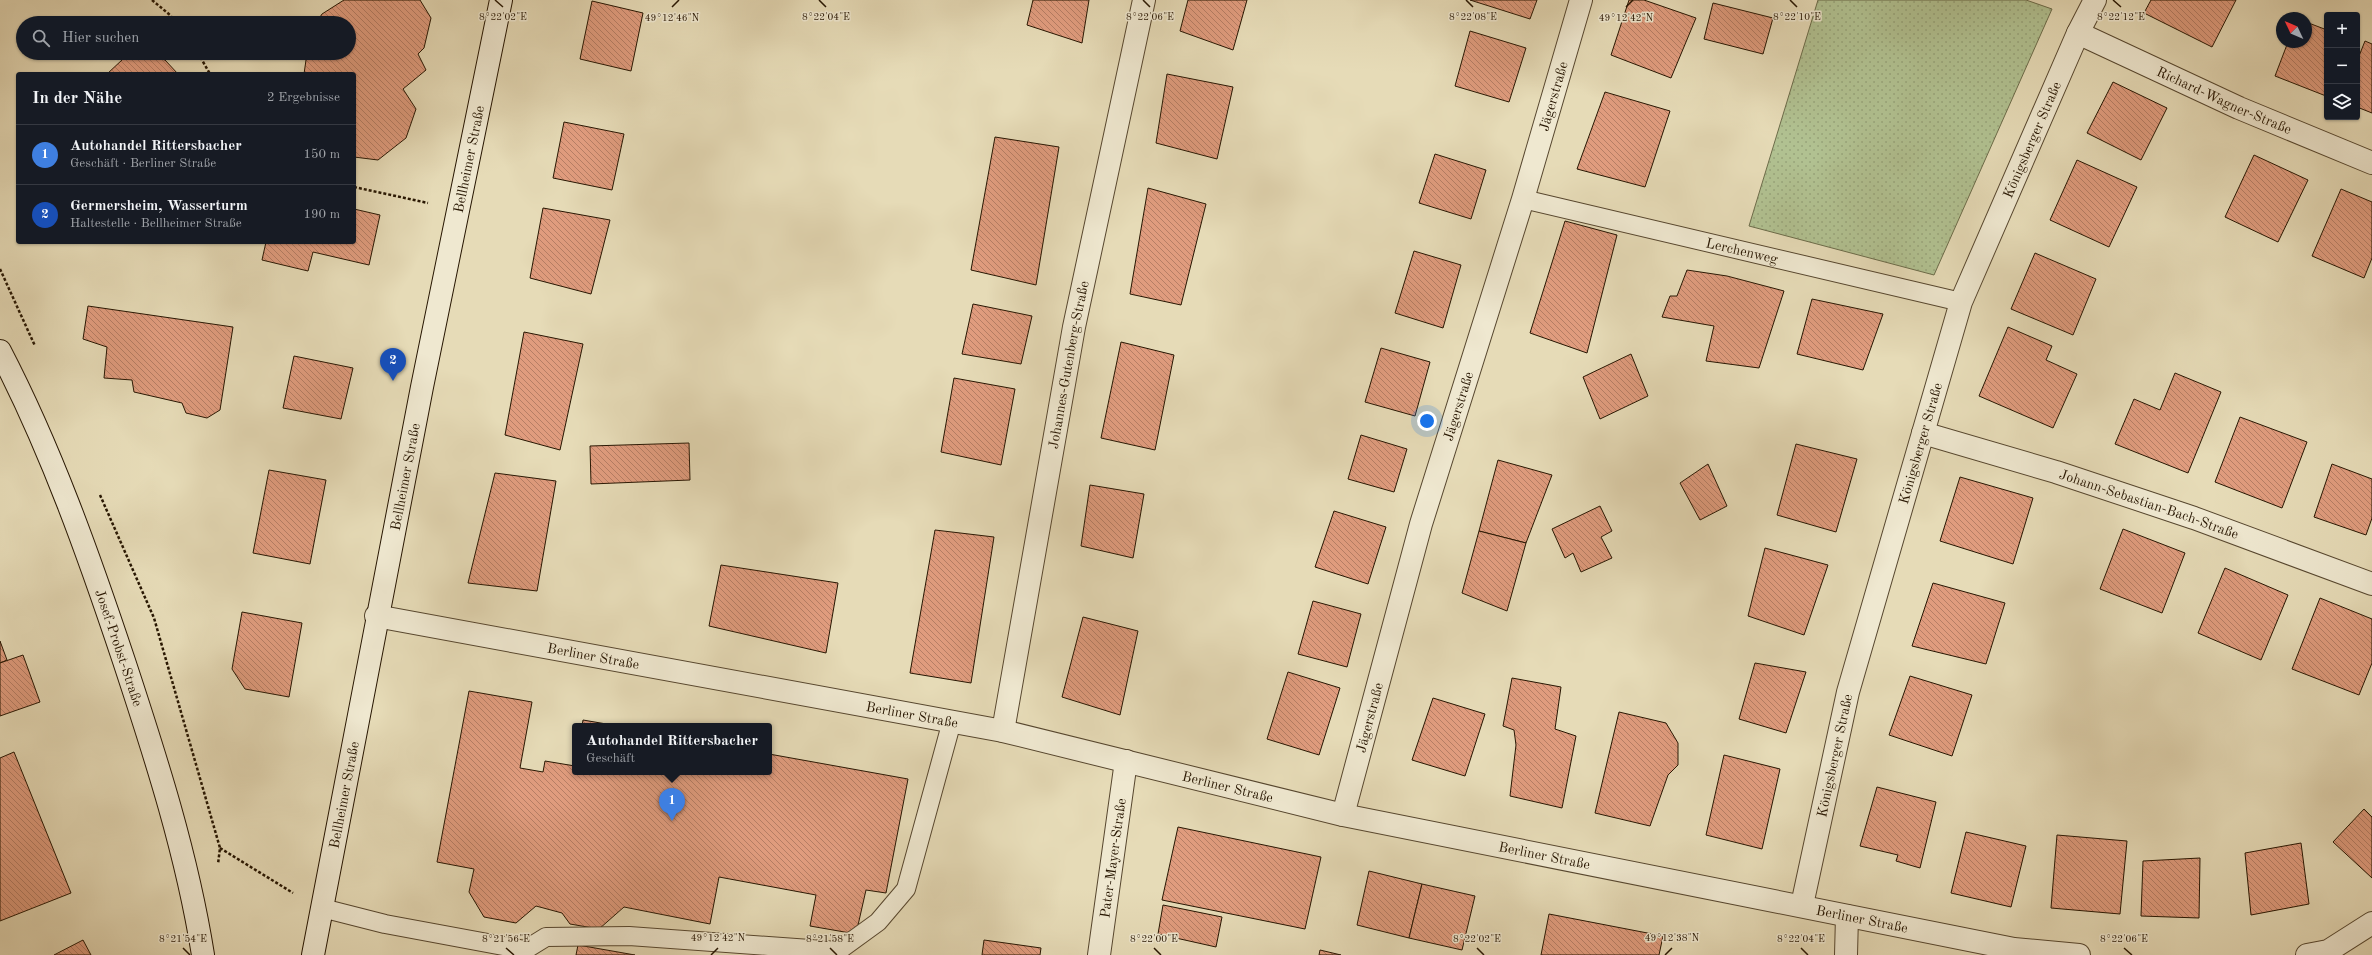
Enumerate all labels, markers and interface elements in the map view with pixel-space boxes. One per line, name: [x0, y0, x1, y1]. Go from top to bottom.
text: 8°22'02"E: [479, 12, 527, 22]
text: 8°22'04"E: [802, 12, 850, 22]
text: 8°22'06"E: [1126, 12, 1174, 22]
text: 8°22'08"E: [1449, 12, 1497, 22]
text: 8°22'10"E: [1773, 12, 1821, 22]
text: 8°22'12"E: [2097, 12, 2145, 22]
north arrow: [2276, 12, 2312, 48]
map controls: [2324, 12, 2360, 120]
button: +: [2324, 12, 2360, 48]
text: 49°12'46"N: [645, 13, 700, 23]
text: 49°12'42"N: [1599, 13, 1654, 23]
search box: [16, 16, 356, 60]
icon: search: [30, 27, 52, 49]
text: Hier suchen: [62, 31, 139, 46]
button: −: [2324, 48, 2360, 84]
street label: Jägerstraße: [1537, 60, 1571, 133]
street label: Richard-Wagner-Straße: [2154, 65, 2293, 137]
street label: Königsberger Straße: [2001, 80, 2064, 200]
button: layers: [2324, 84, 2360, 120]
text: In der Nähe: [32, 90, 122, 107]
text: 2 Ergebnisse: [267, 91, 340, 104]
street label: Bellheimer Straße: [452, 105, 487, 214]
text: Autohandel Rittersbacher: [70, 139, 242, 154]
text: 1: [41, 148, 49, 161]
text: 150 m: [303, 148, 340, 161]
text: Geschäft · Berliner Straße: [70, 157, 216, 170]
text: Germersheim, Wasserturm: [70, 199, 248, 214]
text: 2: [41, 208, 49, 221]
text: 190 m: [303, 208, 340, 221]
text: Haltestelle · Bellheimer Straße: [70, 217, 242, 230]
street label: Lerchenweg: [1704, 236, 1780, 267]
street label: Johannes-Gutenberg-Straße: [1047, 280, 1092, 450]
pin: 2: [380, 348, 406, 381]
street label: Jägerstraße: [1442, 370, 1476, 443]
street label: Königsberger Straße: [1897, 381, 1945, 506]
your location: [1417, 411, 1437, 431]
street label: Bellheimer Straße: [389, 422, 423, 532]
street label: Johann-Sebastian-Bach-Straße: [2057, 468, 2240, 542]
street label: Josef-Probst-Straße: [92, 588, 144, 708]
street label: Berliner Straße: [546, 642, 640, 672]
street label: Jägerstraße: [1354, 681, 1386, 754]
street label: Königsberger Straße: [1815, 693, 1855, 819]
street label: Berliner Straße: [865, 700, 959, 731]
popup: [572, 723, 772, 775]
text: Autohandel Rittersbacher: [586, 734, 758, 749]
street label: Bellheimer Straße: [328, 740, 362, 850]
text: Geschäft: [586, 752, 635, 765]
street label: Berliner Straße: [1181, 770, 1274, 805]
pin: 1: [659, 788, 685, 821]
street label: Pater-Mayer-Straße: [1098, 797, 1129, 919]
street label: Berliner Straße: [1497, 840, 1591, 872]
street label: Berliner Straße: [1815, 904, 1909, 936]
text: 49°12'42"N: [691, 933, 746, 943]
text: 49°12'38"N: [1645, 933, 1700, 943]
text: 8°21'54"E: [159, 934, 207, 944]
text: 8°21'56"E: [482, 934, 530, 944]
text: 8°21'58"E: [806, 934, 854, 944]
text: 8°22'00"E: [1130, 934, 1178, 944]
text: 8°22'02"E: [1453, 934, 1501, 944]
text: 8°22'04"E: [1777, 934, 1825, 944]
text: 8°22'06"E: [2100, 934, 2148, 944]

